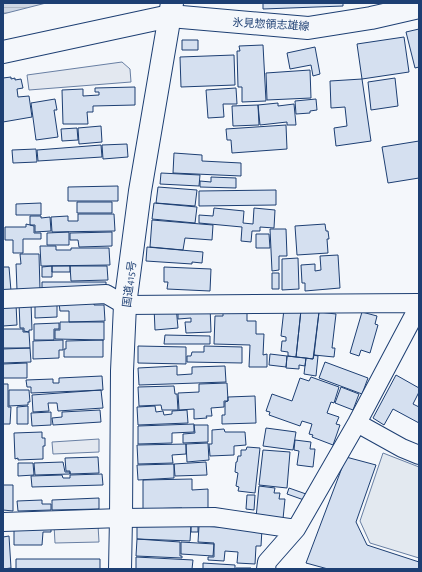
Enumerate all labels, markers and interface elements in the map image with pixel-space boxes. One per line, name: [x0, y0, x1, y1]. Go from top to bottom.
street label: 氷見惣領志雄線: [232, 16, 310, 32]
street label: 国道415号: [120, 260, 138, 308]

